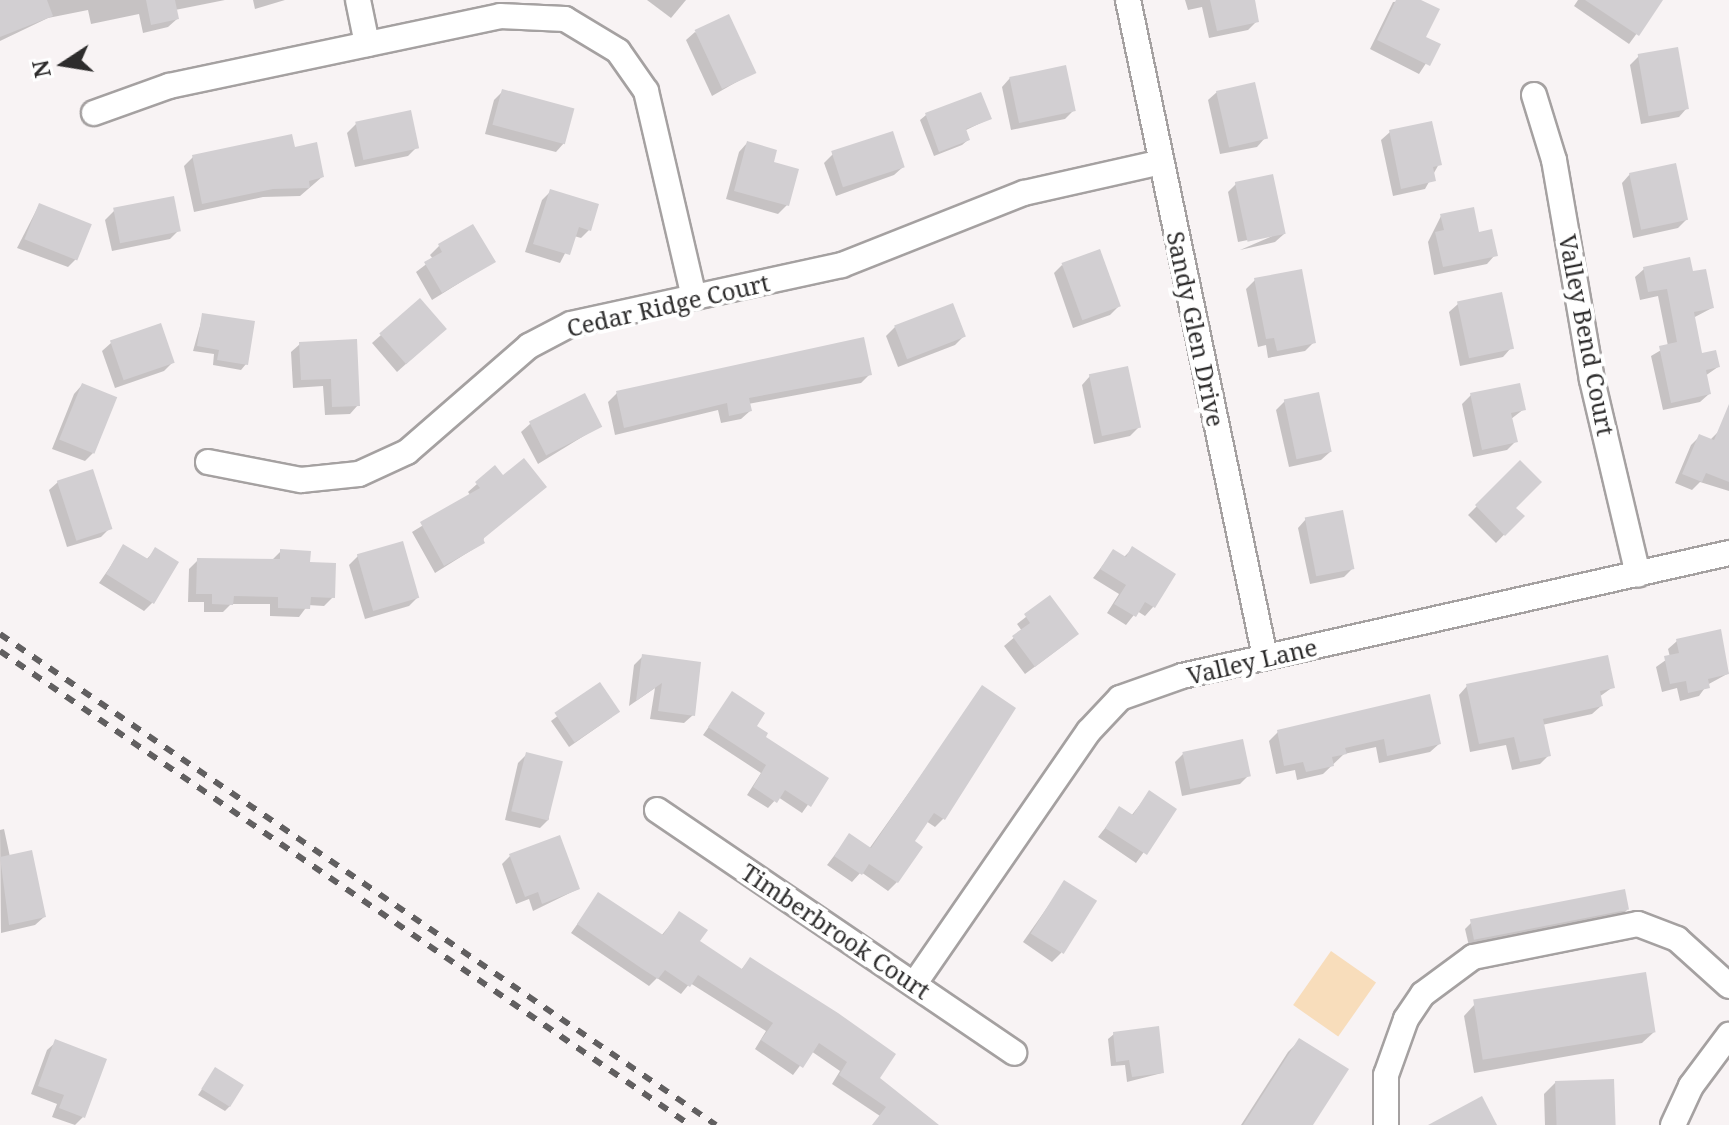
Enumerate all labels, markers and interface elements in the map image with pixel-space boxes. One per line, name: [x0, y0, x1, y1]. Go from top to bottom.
north arrow: [24, 24, 104, 104]
text: N: [24, 57, 57, 81]
street label: Sandy Glen Drive: [1161, 229, 1231, 429]
street label: Valley Bend Court: [1553, 232, 1621, 438]
street label: Cedar Ridge Court: [564, 268, 772, 342]
street label: Valley Lane: [1184, 632, 1320, 690]
street label: Timberbrook Court: [736, 857, 936, 1005]

